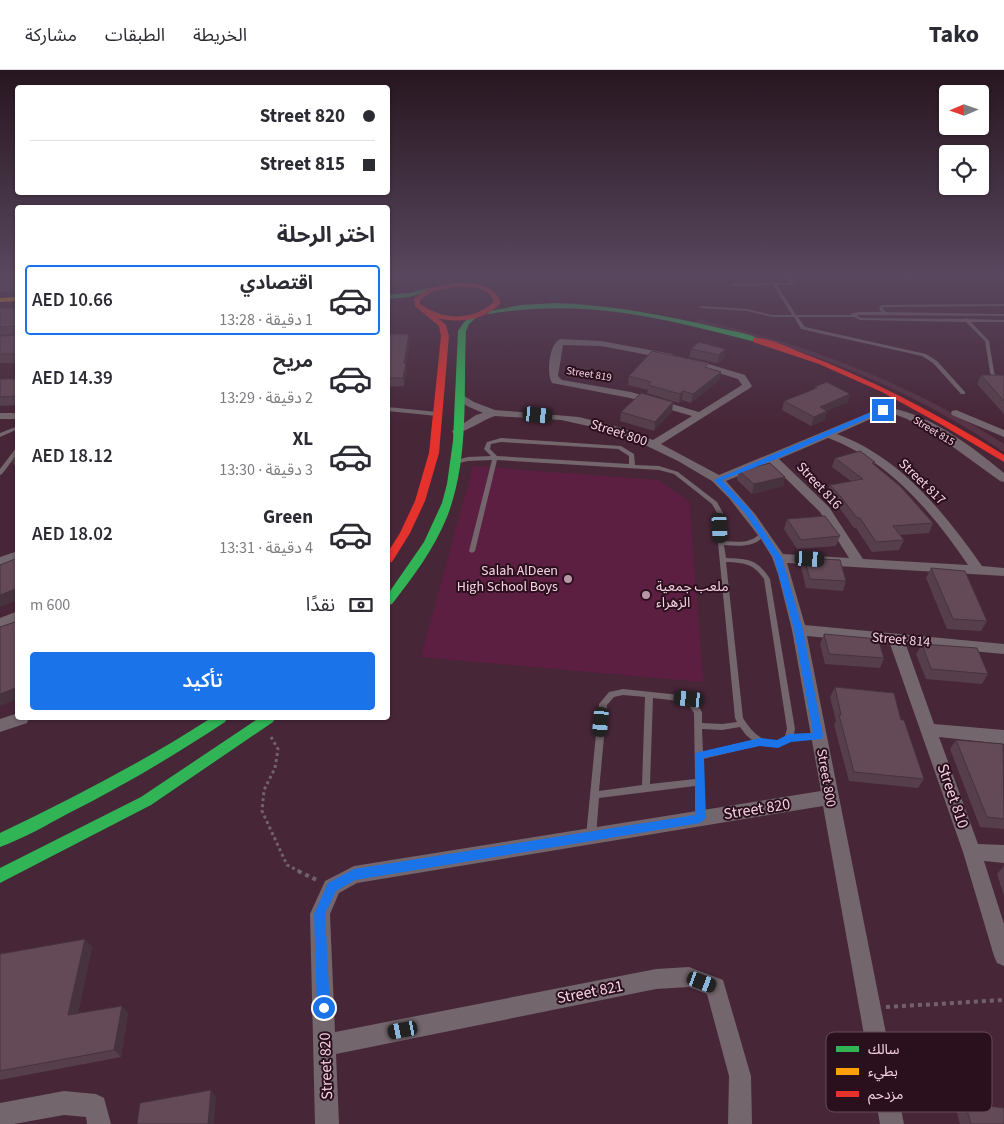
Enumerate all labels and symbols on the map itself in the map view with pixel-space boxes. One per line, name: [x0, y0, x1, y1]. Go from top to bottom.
north arrow: [939, 85, 989, 135]
street label: Street 819: [565, 363, 613, 385]
route end: [872, 399, 894, 421]
car: [522, 406, 553, 424]
street label: Street 815: [910, 413, 958, 449]
street label: Street 800: [588, 414, 650, 452]
street label: Street 817: [894, 454, 950, 510]
street label: Street 816: [792, 458, 846, 514]
car: [711, 513, 728, 543]
car: [794, 551, 825, 567]
place label: Salah AlDeen High School Boys: [457, 561, 558, 597]
marker: Salah AlDeen High School Boys: [562, 573, 574, 585]
place label: ملعب جمعية الزهراء: [656, 577, 729, 613]
marker: ملعب جمعية الزهراء: [640, 589, 652, 601]
street label: Street 814: [871, 627, 931, 653]
car: [673, 690, 704, 708]
car: [592, 706, 609, 738]
street label: Street 800: [811, 747, 841, 809]
street label: Street 810: [932, 761, 974, 831]
street label: Street 820: [722, 793, 792, 825]
car: [685, 970, 718, 994]
street label: Street 821: [555, 975, 625, 1009]
route start: [313, 997, 335, 1019]
car: [386, 1020, 419, 1040]
street label: Street 820: [314, 1032, 338, 1100]
legend: [826, 1032, 992, 1112]
text: سالك: [868, 1040, 900, 1060]
text: بطيء: [868, 1062, 898, 1082]
text: مزدحم: [868, 1085, 903, 1105]

